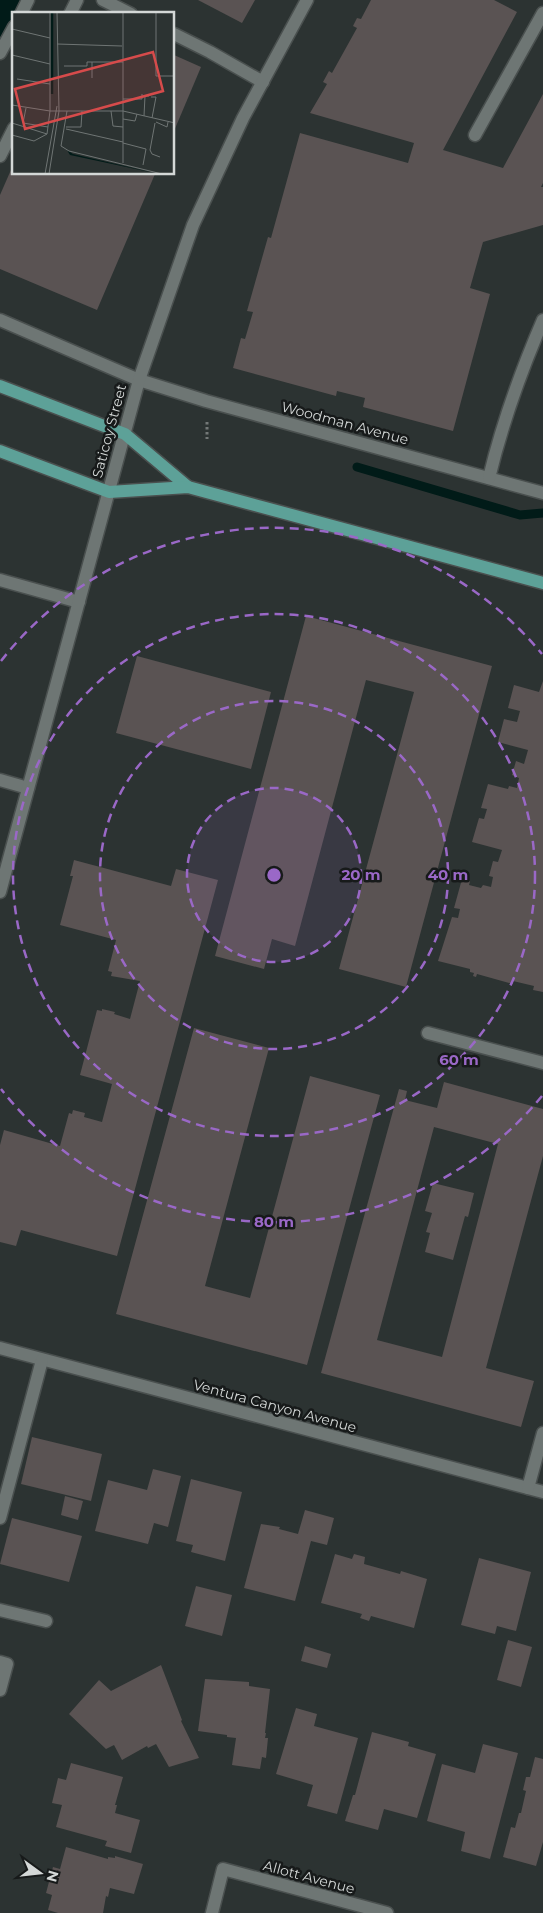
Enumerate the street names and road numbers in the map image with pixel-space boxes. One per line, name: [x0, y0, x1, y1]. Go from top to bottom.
street label: Saticoy Street: [88, 382, 130, 480]
street label: Woodman Avenue: [279, 397, 411, 449]
street label: Ventura Canyon Avenue: [191, 1376, 359, 1436]
street label: Allott Avenue: [261, 1856, 357, 1898]

